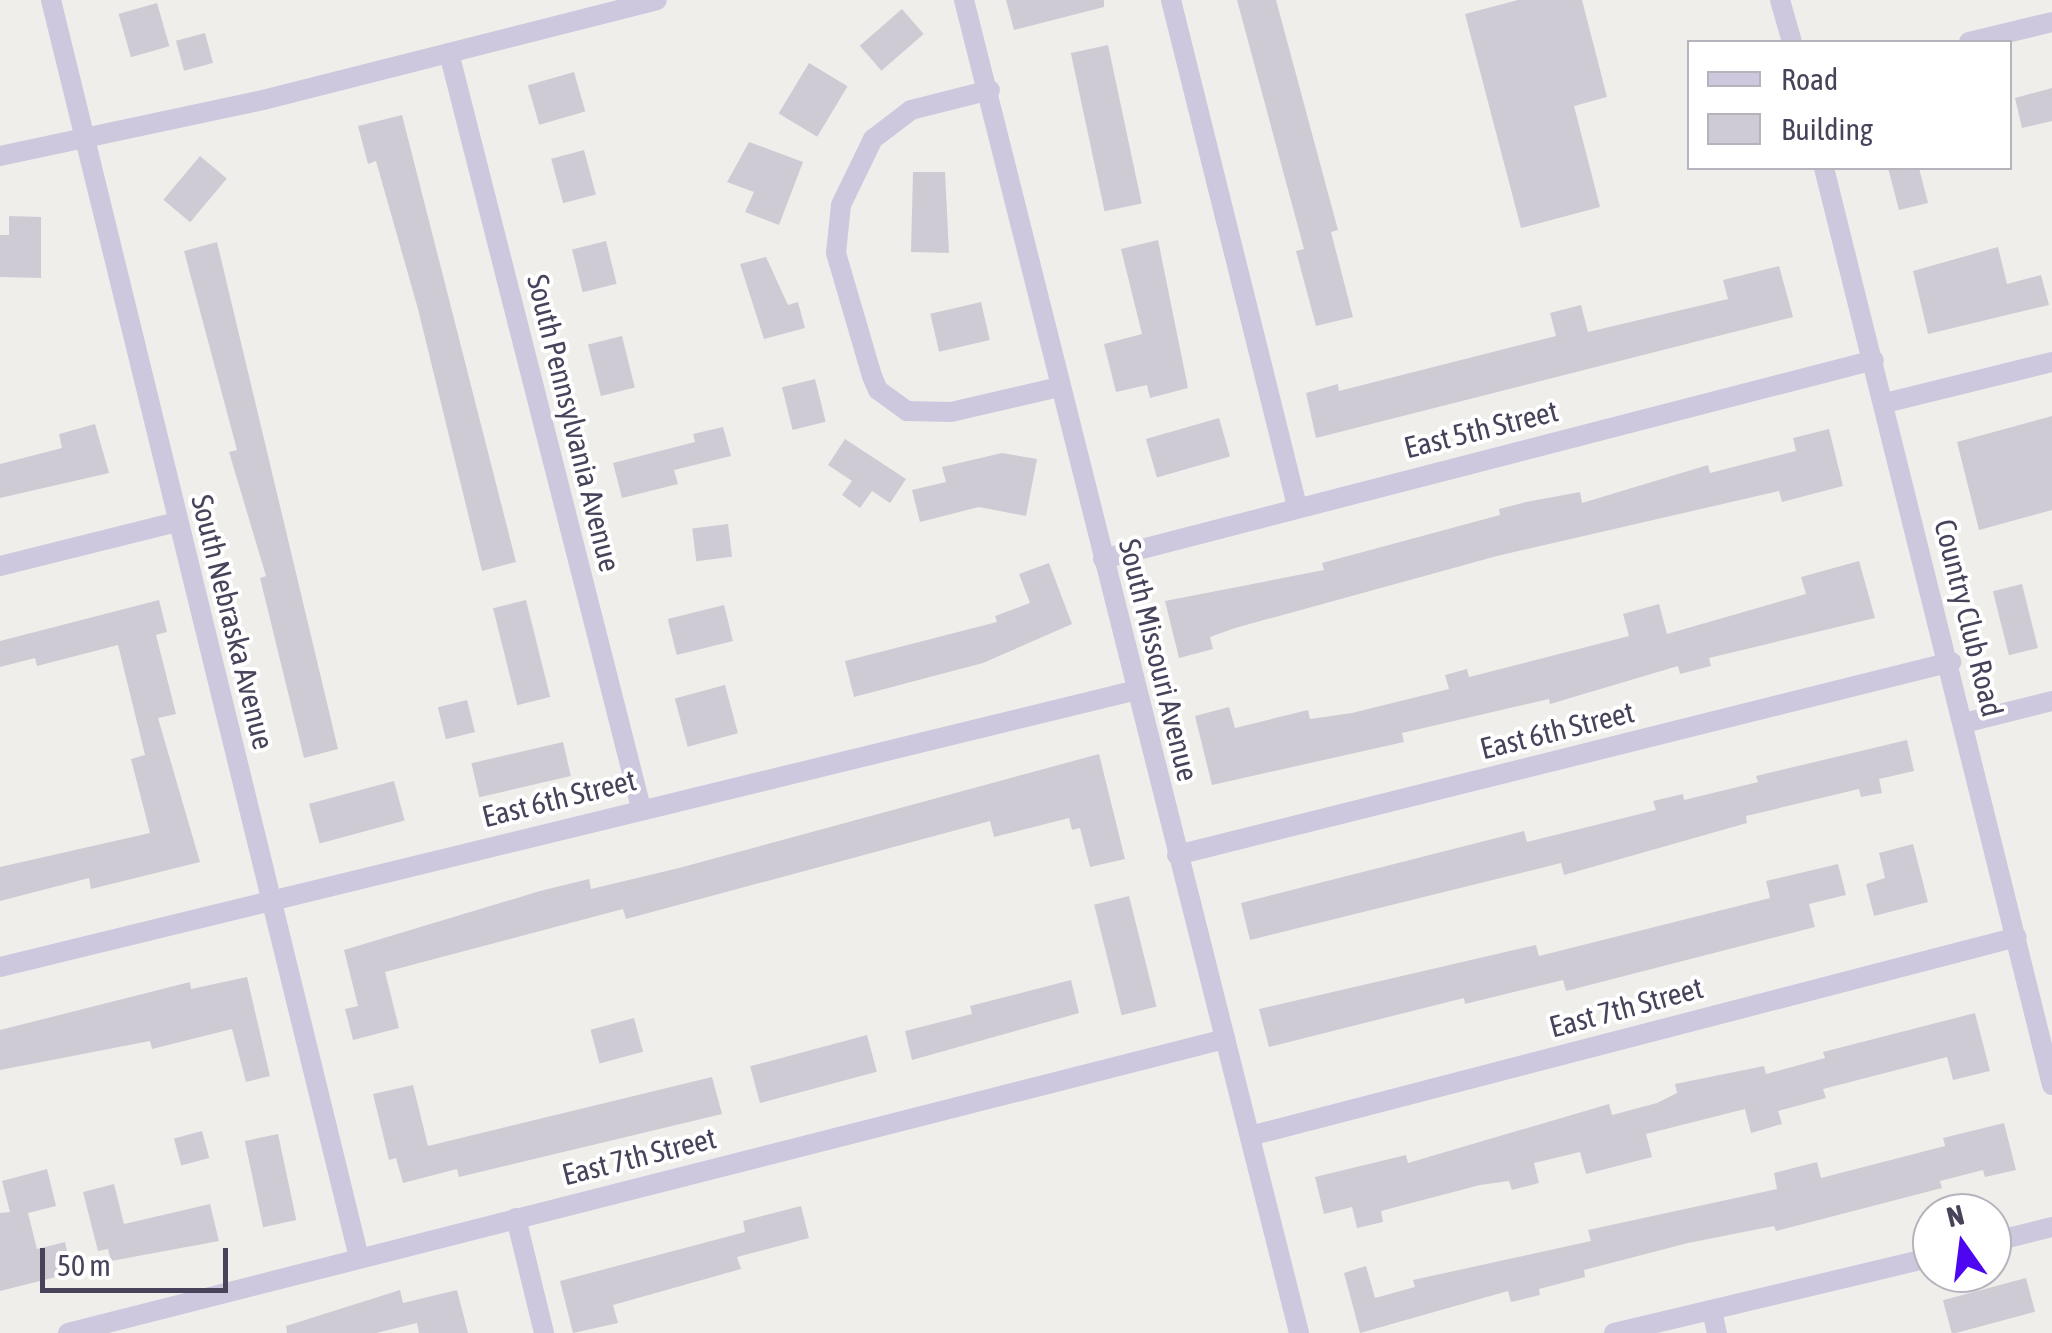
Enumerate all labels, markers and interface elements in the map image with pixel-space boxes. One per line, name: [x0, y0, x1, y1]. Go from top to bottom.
legend: [1687, 40, 2012, 170]
text: Road: [1781, 62, 1838, 96]
text: Building: [1781, 112, 1873, 146]
street label: South Pennsylvania Avenue: [520, 271, 628, 575]
street label: East 5th Street: [1400, 393, 1562, 465]
street label: South Nebraska Avenue: [184, 491, 282, 753]
street label: Country Club Road: [1927, 516, 2011, 720]
street label: South Missouri Avenue: [1112, 535, 1206, 785]
street label: East 6th Street: [1476, 694, 1638, 766]
street label: East 6th Street: [478, 762, 640, 834]
street label: East 7th Street: [1545, 969, 1707, 1045]
street label: East 7th Street: [558, 1120, 720, 1192]
north arrow: [1912, 1193, 2012, 1293]
text: N: [1943, 1198, 1967, 1233]
scale bar: [45, 1228, 232, 1290]
text: 50 m: [57, 1248, 111, 1282]

